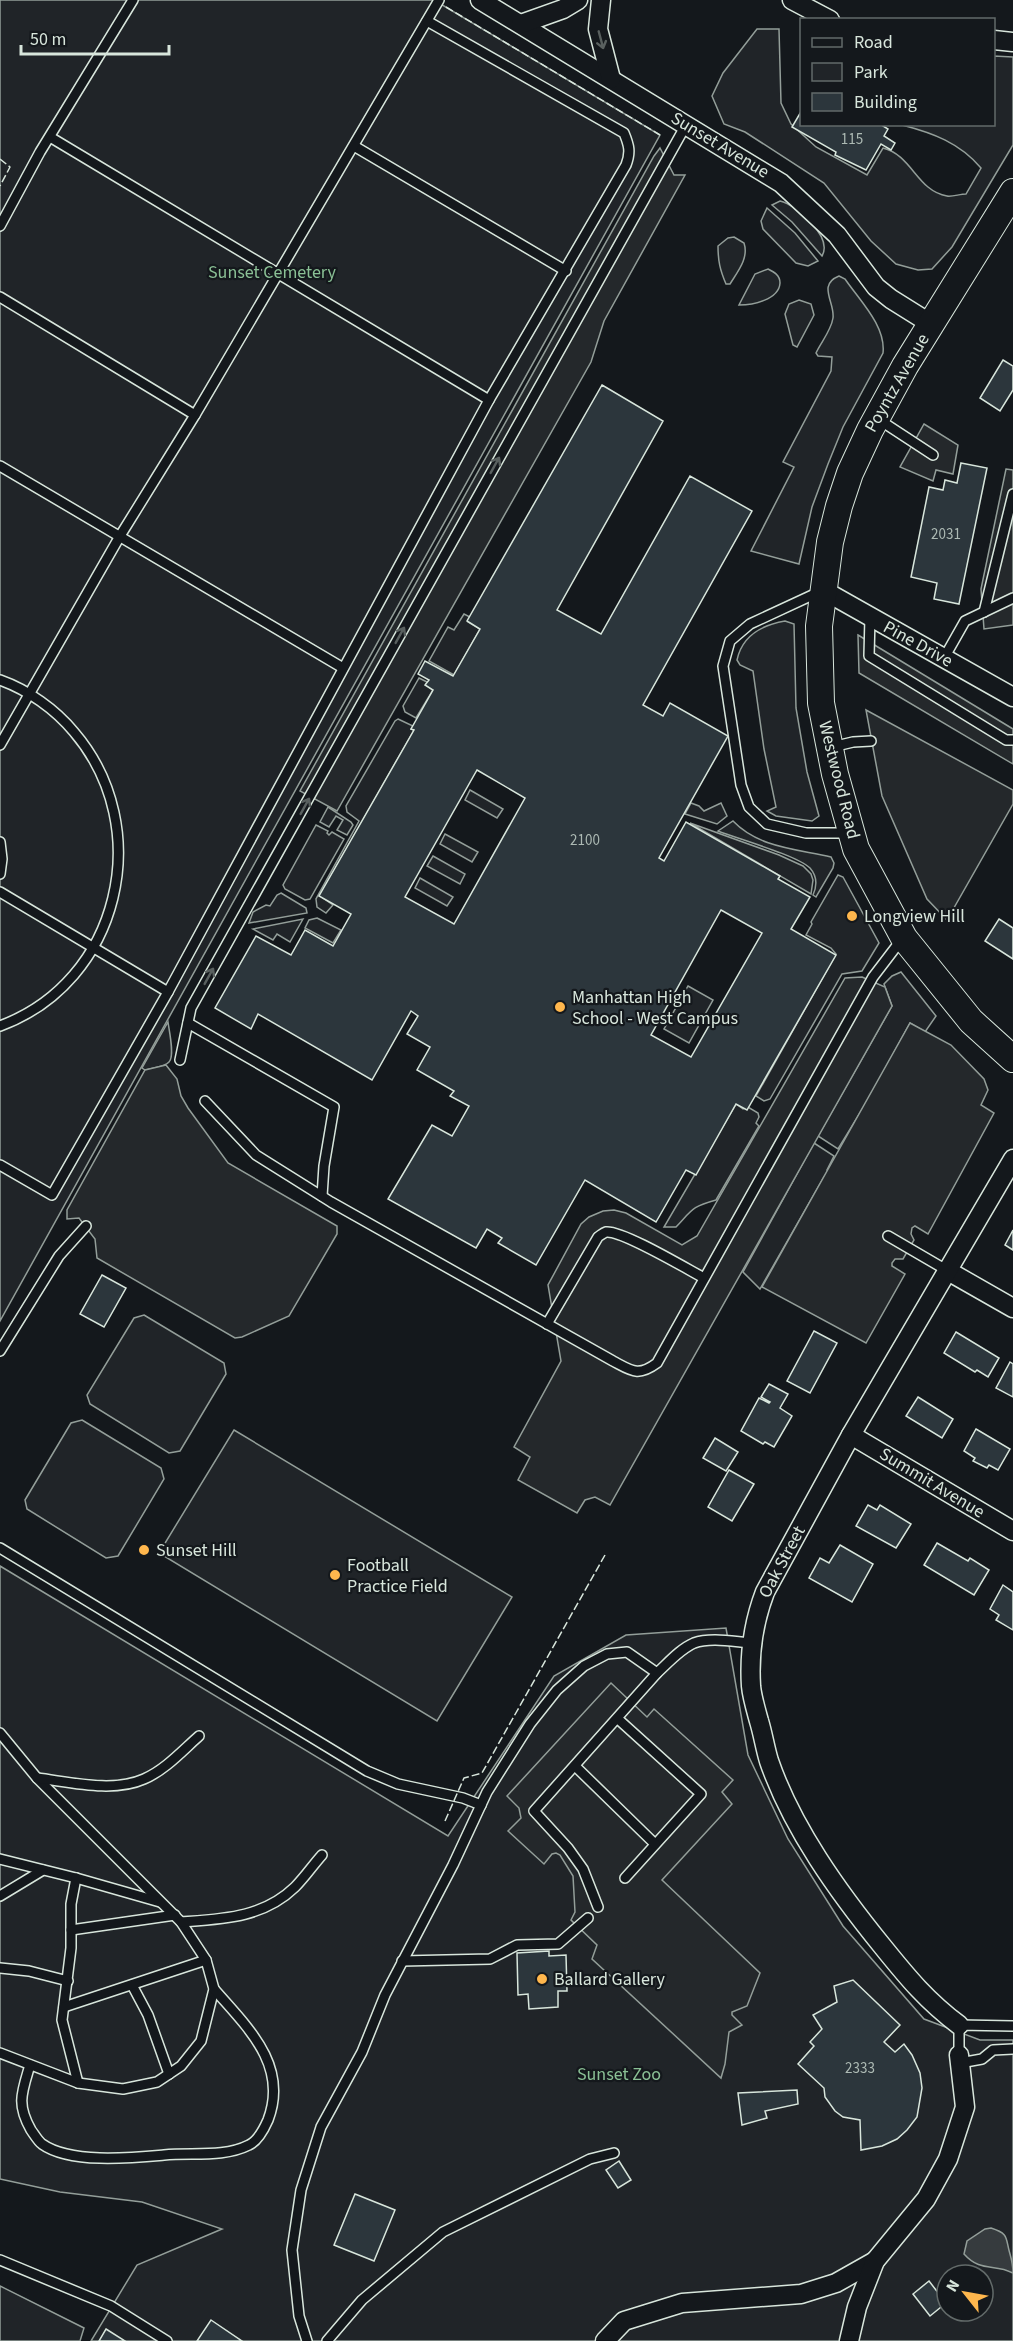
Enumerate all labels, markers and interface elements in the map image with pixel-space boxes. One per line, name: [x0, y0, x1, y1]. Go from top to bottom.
scale bar: [21, 18, 170, 56]
legend: [800, 18, 995, 126]
text: 50 m: [30, 27, 66, 52]
one-way arrow: [595, 30, 607, 49]
text: Road: [854, 30, 893, 55]
text: Park: [854, 60, 888, 85]
text: Building: [854, 90, 917, 115]
street label: Sunset Avenue: [666, 106, 774, 184]
house number: 115: [841, 129, 863, 150]
park label: Sunset Cemetery: [208, 260, 337, 285]
street label: Poyntz Avenue: [859, 329, 935, 437]
one-way arrow: [489, 457, 501, 474]
house number: 2031: [931, 524, 961, 545]
street label: Pine Drive: [879, 615, 957, 673]
one-way arrow: [395, 627, 406, 645]
street label: Westwood Road: [812, 718, 866, 842]
one-way arrow: [299, 797, 311, 814]
house number: 2100: [570, 830, 600, 851]
place label: Longview Hill: [864, 904, 965, 929]
marker: Longview Hill: [845, 909, 859, 923]
one-way arrow: [203, 968, 215, 985]
place label: Manhattan High School - West Campus: [572, 985, 738, 1031]
marker: Manhattan High School - West Campus: [553, 1000, 567, 1014]
street label: Summit Avenue: [875, 1442, 989, 1524]
street label: Oak Street: [753, 1521, 811, 1603]
place label: Sunset Hill: [156, 1538, 237, 1563]
marker: Sunset Hill: [137, 1543, 151, 1557]
place label: Football Practice Field: [347, 1553, 448, 1599]
marker: Football Practice Field: [328, 1568, 342, 1582]
place label: Ballard Gallery: [554, 1967, 666, 1992]
marker: Ballard Gallery: [535, 1972, 549, 1986]
house number: 2333: [845, 2058, 875, 2079]
park label: Sunset Zoo: [577, 2062, 661, 2087]
north arrow: [935, 2263, 995, 2323]
text: N: [941, 2276, 965, 2296]

